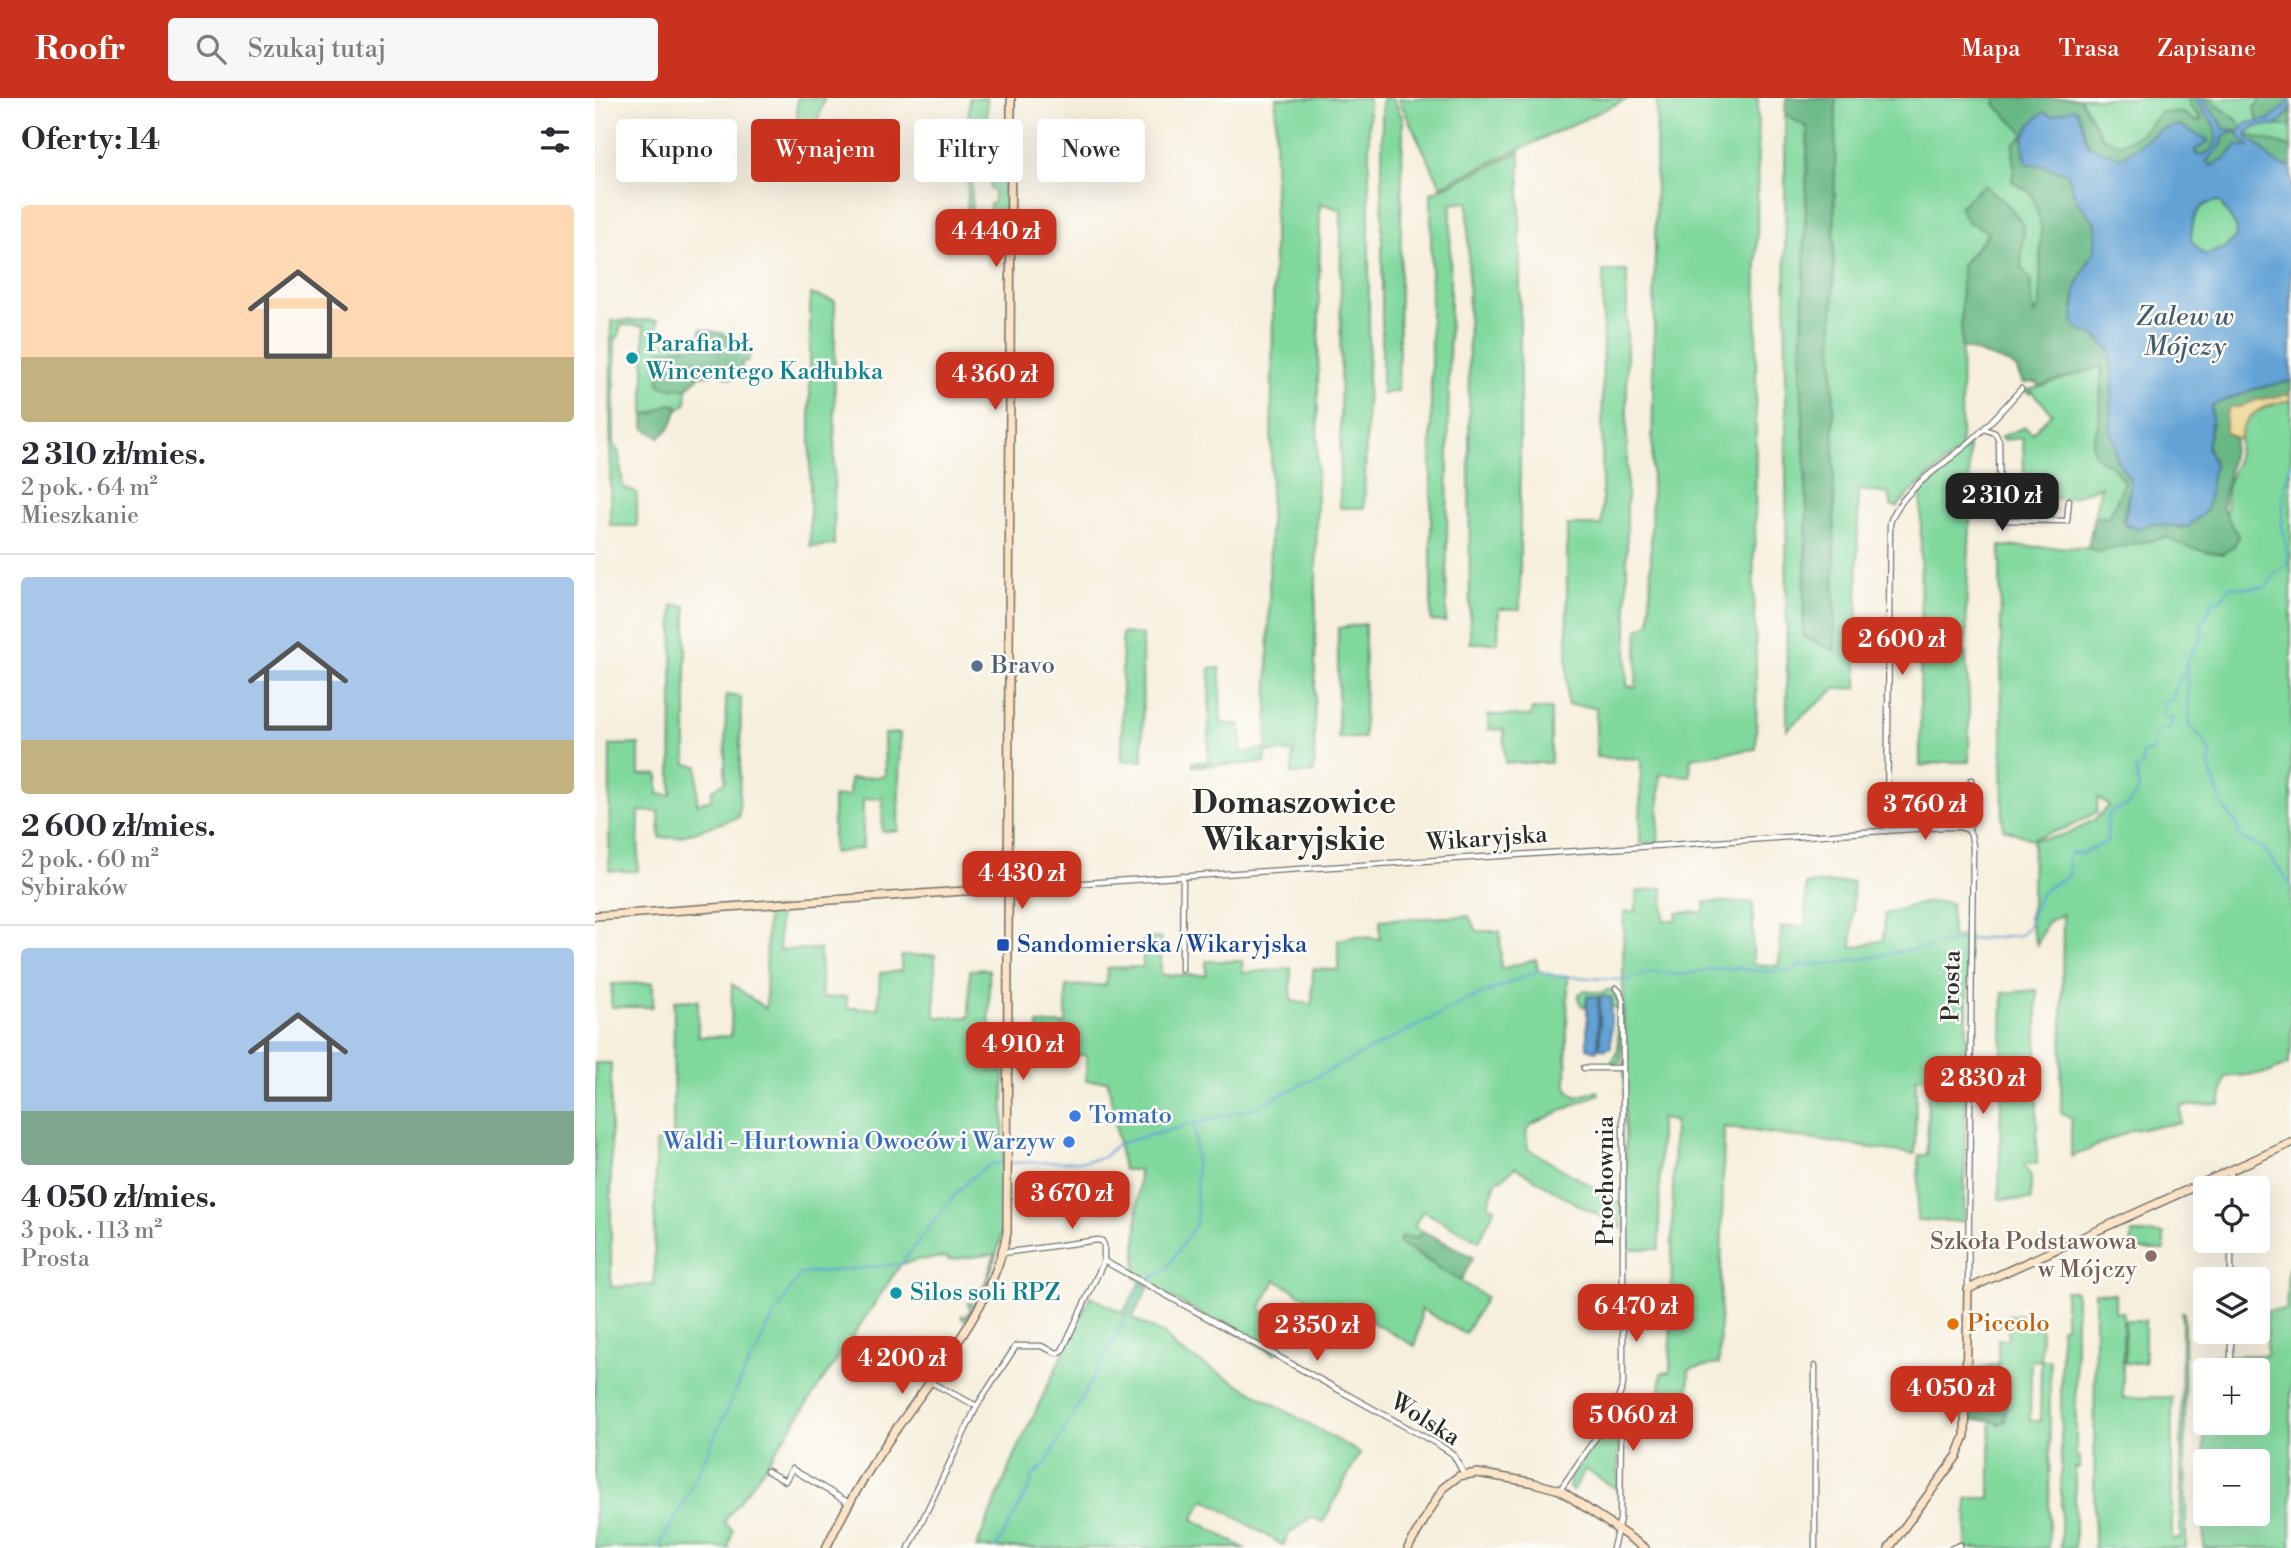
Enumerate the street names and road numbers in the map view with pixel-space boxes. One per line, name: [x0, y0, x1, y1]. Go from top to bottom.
street label: Wikaryjska: [1425, 820, 1549, 858]
street label: Prosta: [1936, 949, 1968, 1022]
street label: Prochownia: [1591, 1115, 1621, 1246]
street label: Wolska: [1384, 1386, 1466, 1453]

